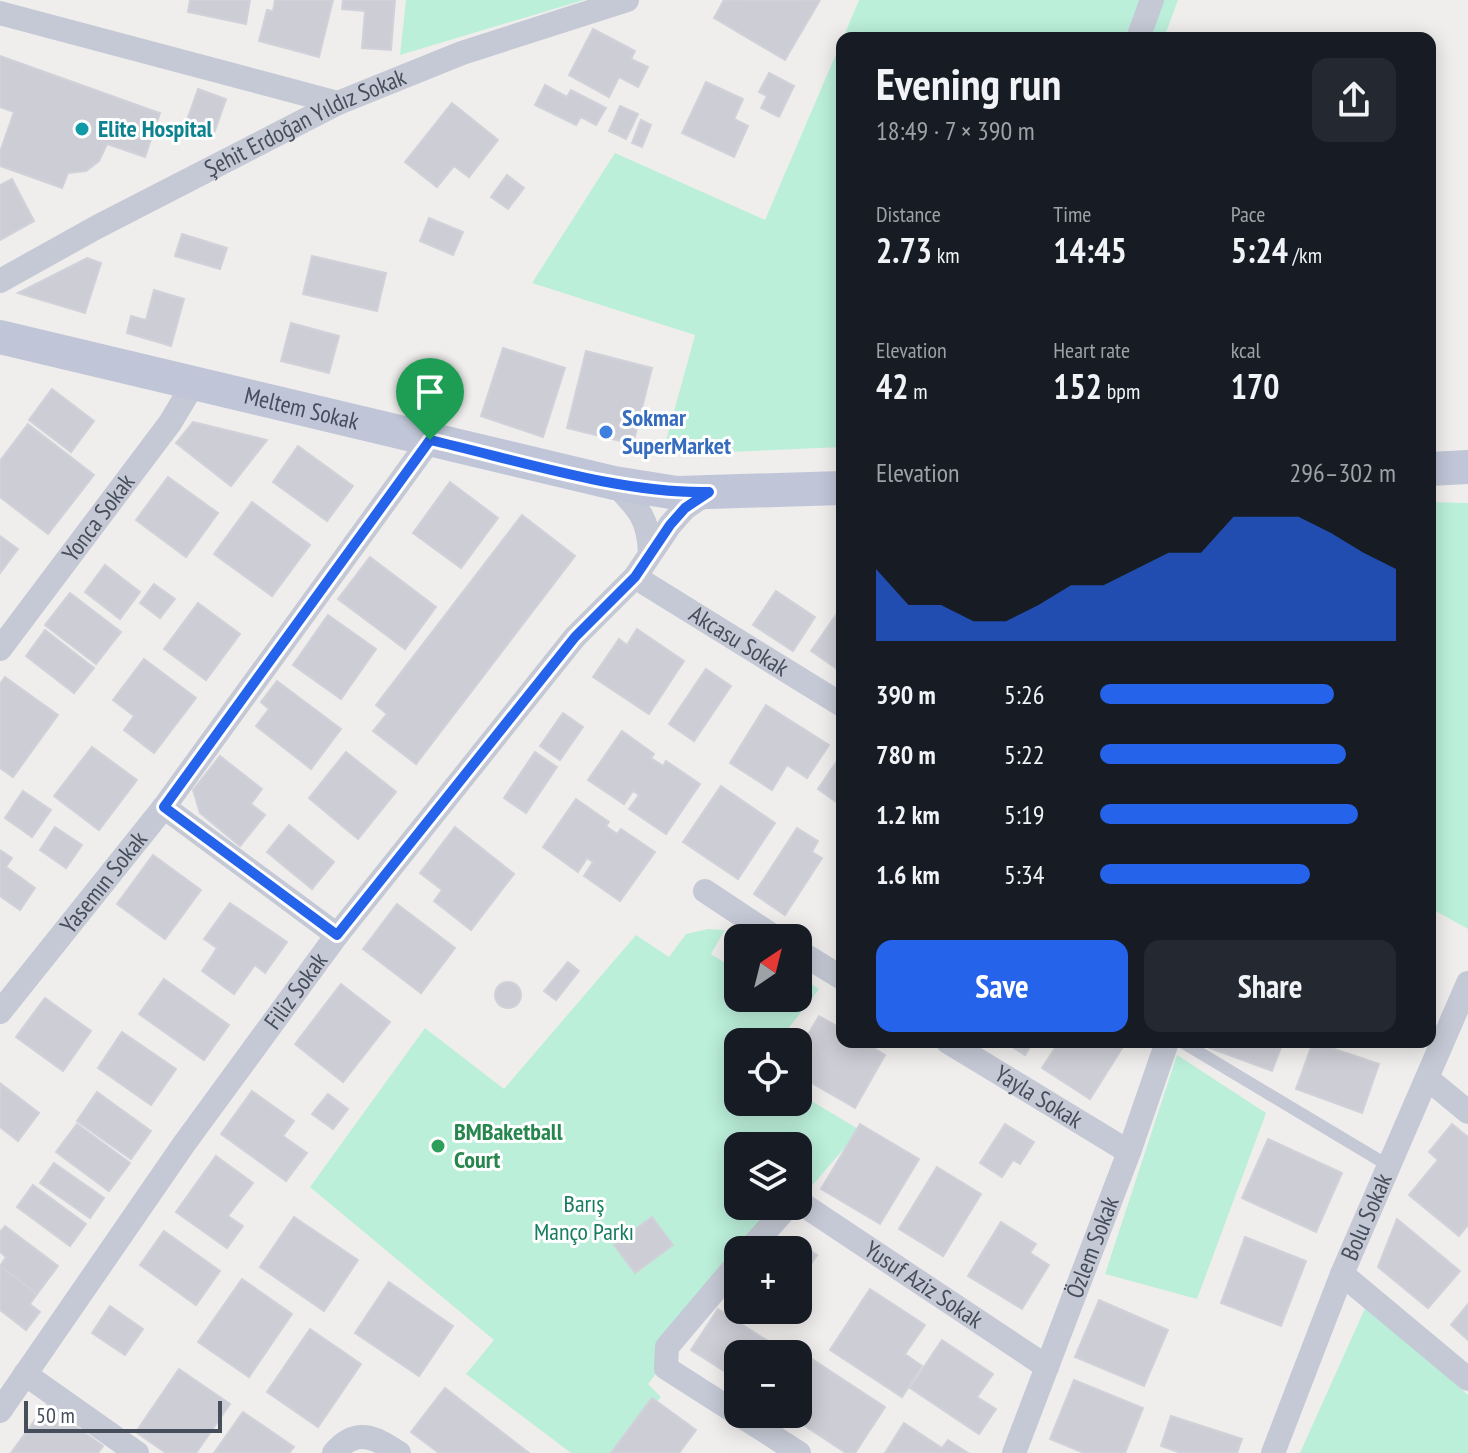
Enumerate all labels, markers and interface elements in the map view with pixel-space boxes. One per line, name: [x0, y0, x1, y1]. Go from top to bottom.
text: Evening run: [876, 55, 1061, 112]
button: share: [1312, 58, 1396, 142]
street label: Şehit Erdoğan Yıldız Sokak: [199, 61, 411, 184]
place label: Elite Hospital: [98, 113, 213, 144]
text: 18:49 · 7 × 390 m: [876, 114, 1035, 147]
marker: Elite Hospital: [73, 120, 91, 138]
text: Distance: [876, 200, 941, 228]
text: Time: [1053, 200, 1091, 228]
text: Pace: [1231, 200, 1265, 228]
text: 2.73: [876, 228, 932, 272]
text: 14:45: [1053, 228, 1127, 272]
text: 5:24: [1231, 228, 1288, 272]
text: km: [932, 241, 960, 269]
text: /km: [1288, 241, 1322, 269]
text: Elevation: [876, 336, 947, 364]
text: Heart rate: [1053, 336, 1130, 364]
text: kcal: [1231, 336, 1261, 364]
pin: [396, 358, 464, 440]
text: 42: [876, 364, 909, 408]
text: 152: [1053, 364, 1102, 408]
text: 170: [1231, 364, 1279, 408]
icon: arrive: [408, 370, 452, 414]
text: m: [909, 377, 928, 405]
text: bpm: [1102, 377, 1140, 405]
street label: Meltem Sokak: [241, 380, 363, 437]
place label: Sokmar SuperMarket: [622, 402, 731, 461]
marker: Sokmar SuperMarket: [597, 423, 615, 441]
text: Elevation: [876, 456, 959, 489]
text: 296–302 m: [1290, 456, 1396, 489]
street label: Yonca Sokak: [55, 467, 142, 568]
street label: Akcasu Sokak: [684, 598, 795, 684]
text: 390 m: [876, 678, 936, 711]
text: 5:26: [1004, 678, 1044, 711]
text: 780 m: [876, 738, 936, 771]
text: 5:22: [1004, 738, 1044, 771]
text: 1.2 km: [876, 798, 940, 831]
text: 5:19: [1004, 798, 1044, 831]
street label: Yasemın Sokak: [53, 824, 154, 940]
text: 1.6 km: [876, 858, 940, 891]
text: 5:34: [1004, 858, 1044, 891]
north arrow: [724, 924, 812, 1012]
map controls: [724, 924, 812, 1428]
button: Save: [876, 940, 1128, 1032]
button: Share: [1144, 940, 1396, 1032]
street label: Filiz Sokak: [257, 945, 335, 1035]
button: locate: [724, 1028, 812, 1116]
street label: Yayla Sokak: [989, 1058, 1089, 1136]
place label: BMBaketball Court: [454, 1116, 563, 1175]
button: layers: [724, 1132, 812, 1220]
marker: BMBaketball Court: [429, 1137, 447, 1155]
street label: Bolu Sokak: [1334, 1168, 1399, 1265]
park label: Barış Manço Parkı: [534, 1188, 634, 1247]
street label: Özlem Sokak: [1059, 1191, 1126, 1303]
street label: Yusuf Aziz Sokak: [859, 1234, 990, 1335]
button: +: [724, 1236, 812, 1324]
button: −: [724, 1340, 812, 1428]
scale bar: [24, 1397, 222, 1433]
text: 50 m: [36, 1401, 75, 1429]

